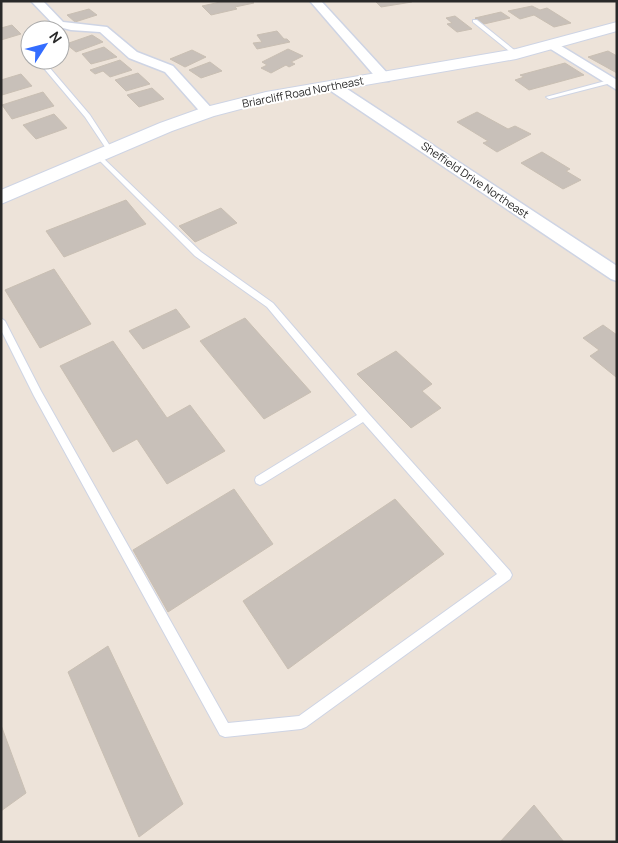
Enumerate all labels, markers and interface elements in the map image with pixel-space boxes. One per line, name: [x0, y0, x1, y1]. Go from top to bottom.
north arrow: [20, 20, 70, 70]
text: N: [45, 27, 67, 47]
street label: Briarcliff Road Northeast: [241, 72, 365, 111]
street label: Sheffield Drive Northeast: [418, 138, 532, 221]

